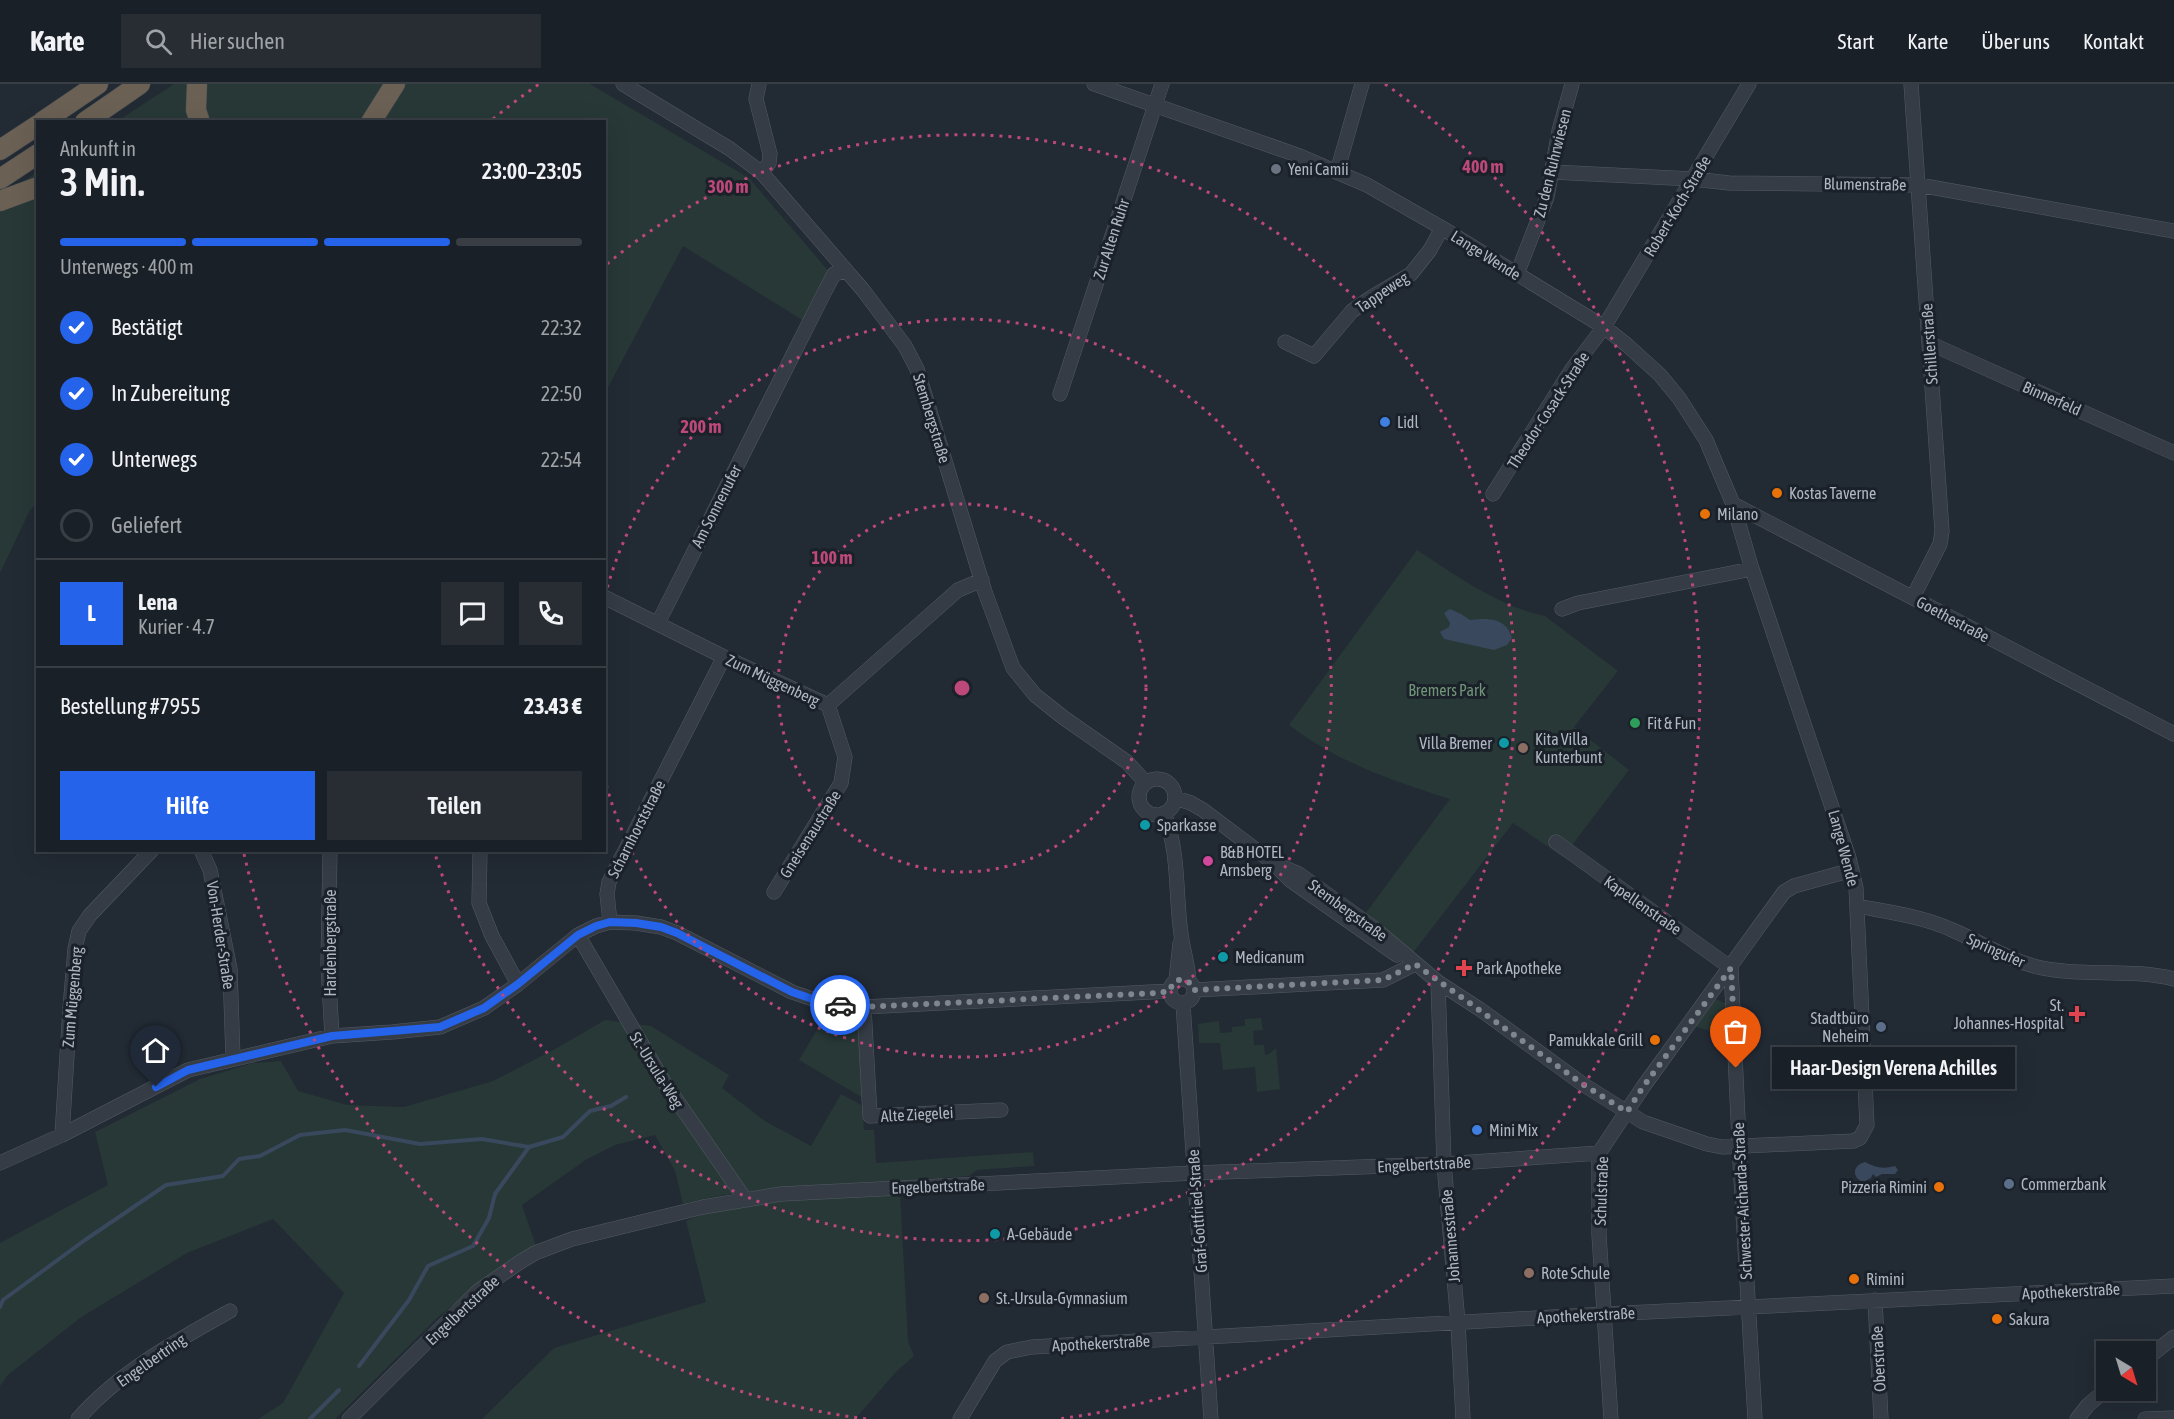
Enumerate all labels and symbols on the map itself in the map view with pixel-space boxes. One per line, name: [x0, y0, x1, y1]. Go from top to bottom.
street label: Zu den Ruhrwiesen: [1530, 107, 1574, 219]
street label: Robert-Koch-Straße: [1640, 152, 1714, 260]
text: 400 m: [1462, 156, 1503, 177]
place label: Yeni Camii: [1288, 160, 1349, 178]
marker: Yeni Camii: [1269, 162, 1283, 176]
street label: Blumenstraße: [1823, 174, 1907, 194]
text: 300 m: [708, 176, 748, 197]
street label: Zur Alten Ruhr: [1089, 196, 1133, 282]
street label: Lange Wende: [1447, 227, 1524, 284]
street label: Tappeweg: [1352, 268, 1412, 317]
street label: Schillerstraße: [1917, 303, 1941, 385]
street label: Theodor-Cosack-Straße: [1503, 348, 1593, 472]
street label: Stembergstraße: [909, 371, 954, 465]
street label: Binnerfeld: [2020, 377, 2084, 419]
place label: Lidl: [1397, 413, 1419, 431]
marker: Lidl: [1378, 415, 1392, 429]
text: 200 m: [681, 416, 721, 437]
street label: Am Sonnenufer: [687, 461, 745, 550]
place label: Kostas Taverne: [1789, 484, 1876, 502]
marker: Kostas Taverne: [1770, 486, 1784, 500]
place label: Milano: [1717, 505, 1758, 523]
marker: Milano: [1698, 507, 1712, 521]
text: 100 m: [812, 547, 852, 568]
street label: Goethestraße: [1914, 592, 1992, 646]
street label: Zum Müggenberg: [723, 650, 823, 710]
centre of rings: [952, 678, 972, 698]
park label: Bremers Park: [1408, 681, 1486, 699]
place label: Fit & Fun: [1647, 714, 1696, 732]
marker: Fit & Fun: [1628, 716, 1642, 730]
place label: Kita Villa Kunterbunt: [1535, 730, 1603, 766]
place label: Villa Bremer: [1419, 734, 1492, 752]
marker: Villa Bremer: [1497, 736, 1511, 750]
marker: Kita Villa Kunterbunt: [1516, 741, 1530, 755]
street label: Scharnhorststraße: [604, 777, 668, 881]
street label: Gneisenaustraße: [776, 787, 844, 881]
street label: Lange Wende: [1824, 808, 1863, 888]
place label: Sparkasse: [1157, 816, 1217, 835]
marker: Sparkasse: [1138, 818, 1152, 832]
place label: B&B HOTEL Arnsberg: [1220, 843, 1285, 880]
marker: B&B HOTEL Arnsberg: [1201, 854, 1215, 868]
street label: Kapellenstraße: [1600, 872, 1685, 939]
street label: Stembergstraße: [1305, 875, 1391, 945]
street label: Von-Herder-Straße: [204, 880, 238, 990]
street label: Hardenbergstraße: [321, 890, 340, 996]
street label: Springufer: [1964, 929, 2028, 972]
street label: Zum Müggenberg: [59, 946, 86, 1048]
place label: Medicanum: [1235, 948, 1305, 966]
marker: Medicanum: [1216, 950, 1230, 964]
place label: Park Apotheke: [1476, 959, 1561, 978]
marker: Park Apotheke: [1457, 961, 1471, 975]
courier: [810, 975, 870, 1035]
place label: St. Johannes-Hospital: [1954, 996, 2065, 1033]
marker: St. Johannes-Hospital: [2068, 1005, 2086, 1023]
pin: [1710, 1006, 1761, 1068]
place label: Stadtbüro Neheim: [1810, 1009, 1869, 1045]
marker: Stadtbüro Neheim: [1874, 1020, 1888, 1034]
pin: [130, 1025, 181, 1087]
street label: St.-Ursula-Weg: [626, 1028, 688, 1112]
place label: Pamukkale Grill: [1548, 1031, 1644, 1049]
marker: Pamukkale Grill: [1648, 1033, 1662, 1047]
callout: Haar-Design Verena Achilles: [1772, 1047, 2015, 1089]
street label: Alte Ziegelei: [880, 1103, 954, 1126]
place label: Mini Mix: [1489, 1121, 1538, 1139]
street label: Schwester-Aicharda-Straße: [1729, 1122, 1755, 1280]
marker: Mini Mix: [1470, 1123, 1484, 1137]
street label: Graf-Gottfried-Straße: [1184, 1149, 1210, 1273]
street label: Engelbertstraße: [1377, 1153, 1471, 1176]
street label: Schulstraße: [1591, 1156, 1611, 1226]
street label: Engelbertstraße: [891, 1175, 985, 1198]
place label: Commerzbank: [2021, 1175, 2106, 1193]
marker: Commerzbank: [2002, 1177, 2016, 1191]
place label: Pizzeria Rimini: [1841, 1178, 1927, 1196]
marker: Pizzeria Rimini: [1932, 1180, 1946, 1194]
street label: Johannesstraße: [1437, 1189, 1463, 1283]
place label: A-Gebäude: [1007, 1225, 1072, 1243]
marker: A-Gebäude: [988, 1227, 1002, 1241]
place label: Rote Schule: [1541, 1264, 1610, 1282]
marker: Rote Schule: [1522, 1266, 1536, 1280]
place label: Rimini: [1866, 1270, 1904, 1288]
street label: Engelbertstraße: [422, 1272, 503, 1349]
marker: Rimini: [1847, 1272, 1861, 1286]
street label: Apothekerstraße: [2022, 1279, 2121, 1304]
place label: St.-Ursula-Gymnasium: [996, 1289, 1128, 1308]
marker: St.-Ursula-Gymnasium: [977, 1291, 991, 1305]
street label: Apothekerstraße: [1537, 1303, 1636, 1328]
place label: Sakura: [2009, 1310, 2050, 1328]
marker: Sakura: [1990, 1312, 2004, 1326]
street label: Oberstraße: [1867, 1326, 1889, 1392]
street label: Engelbertring: [113, 1330, 189, 1391]
street label: Apothekerstraße: [1052, 1331, 1151, 1356]
north arrow: [2096, 1341, 2156, 1401]

